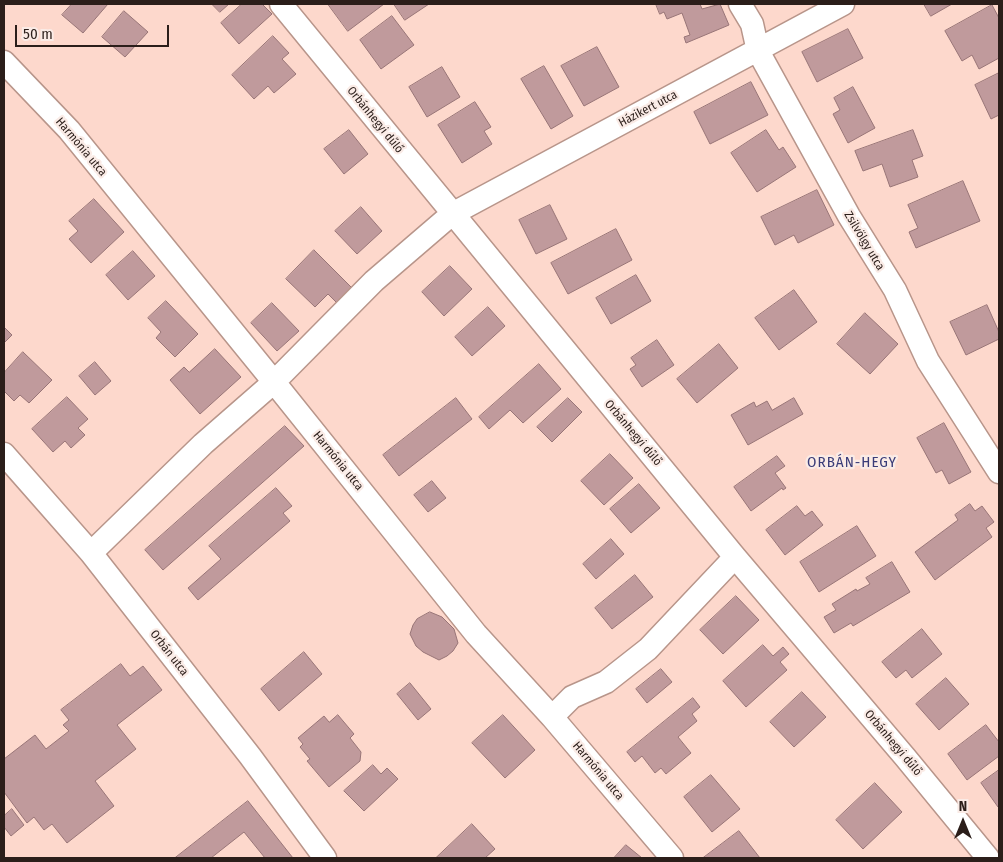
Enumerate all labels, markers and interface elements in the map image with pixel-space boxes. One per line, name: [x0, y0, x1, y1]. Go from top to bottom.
scale bar: [18, 15, 171, 47]
text: 50 m: [23, 25, 53, 43]
street label: Orbánhegyi dűlő: [344, 84, 406, 156]
street label: Házikert utca: [616, 88, 680, 130]
street label: Harmónia utca: [52, 115, 110, 179]
street label: Zsilvölgy utca: [841, 209, 887, 273]
street label: Orbánhegyi dűlő: [601, 397, 665, 469]
street label: Harmónia utca: [310, 429, 366, 493]
district label: ORBÁN-HEGY: [806, 454, 898, 472]
street label: Orbán utca: [147, 627, 191, 679]
street label: Orbánhegyi dűlő: [861, 707, 925, 779]
street label: Harmónia utca: [569, 739, 627, 803]
north arrow: [938, 797, 988, 847]
text: N: [959, 798, 967, 815]

